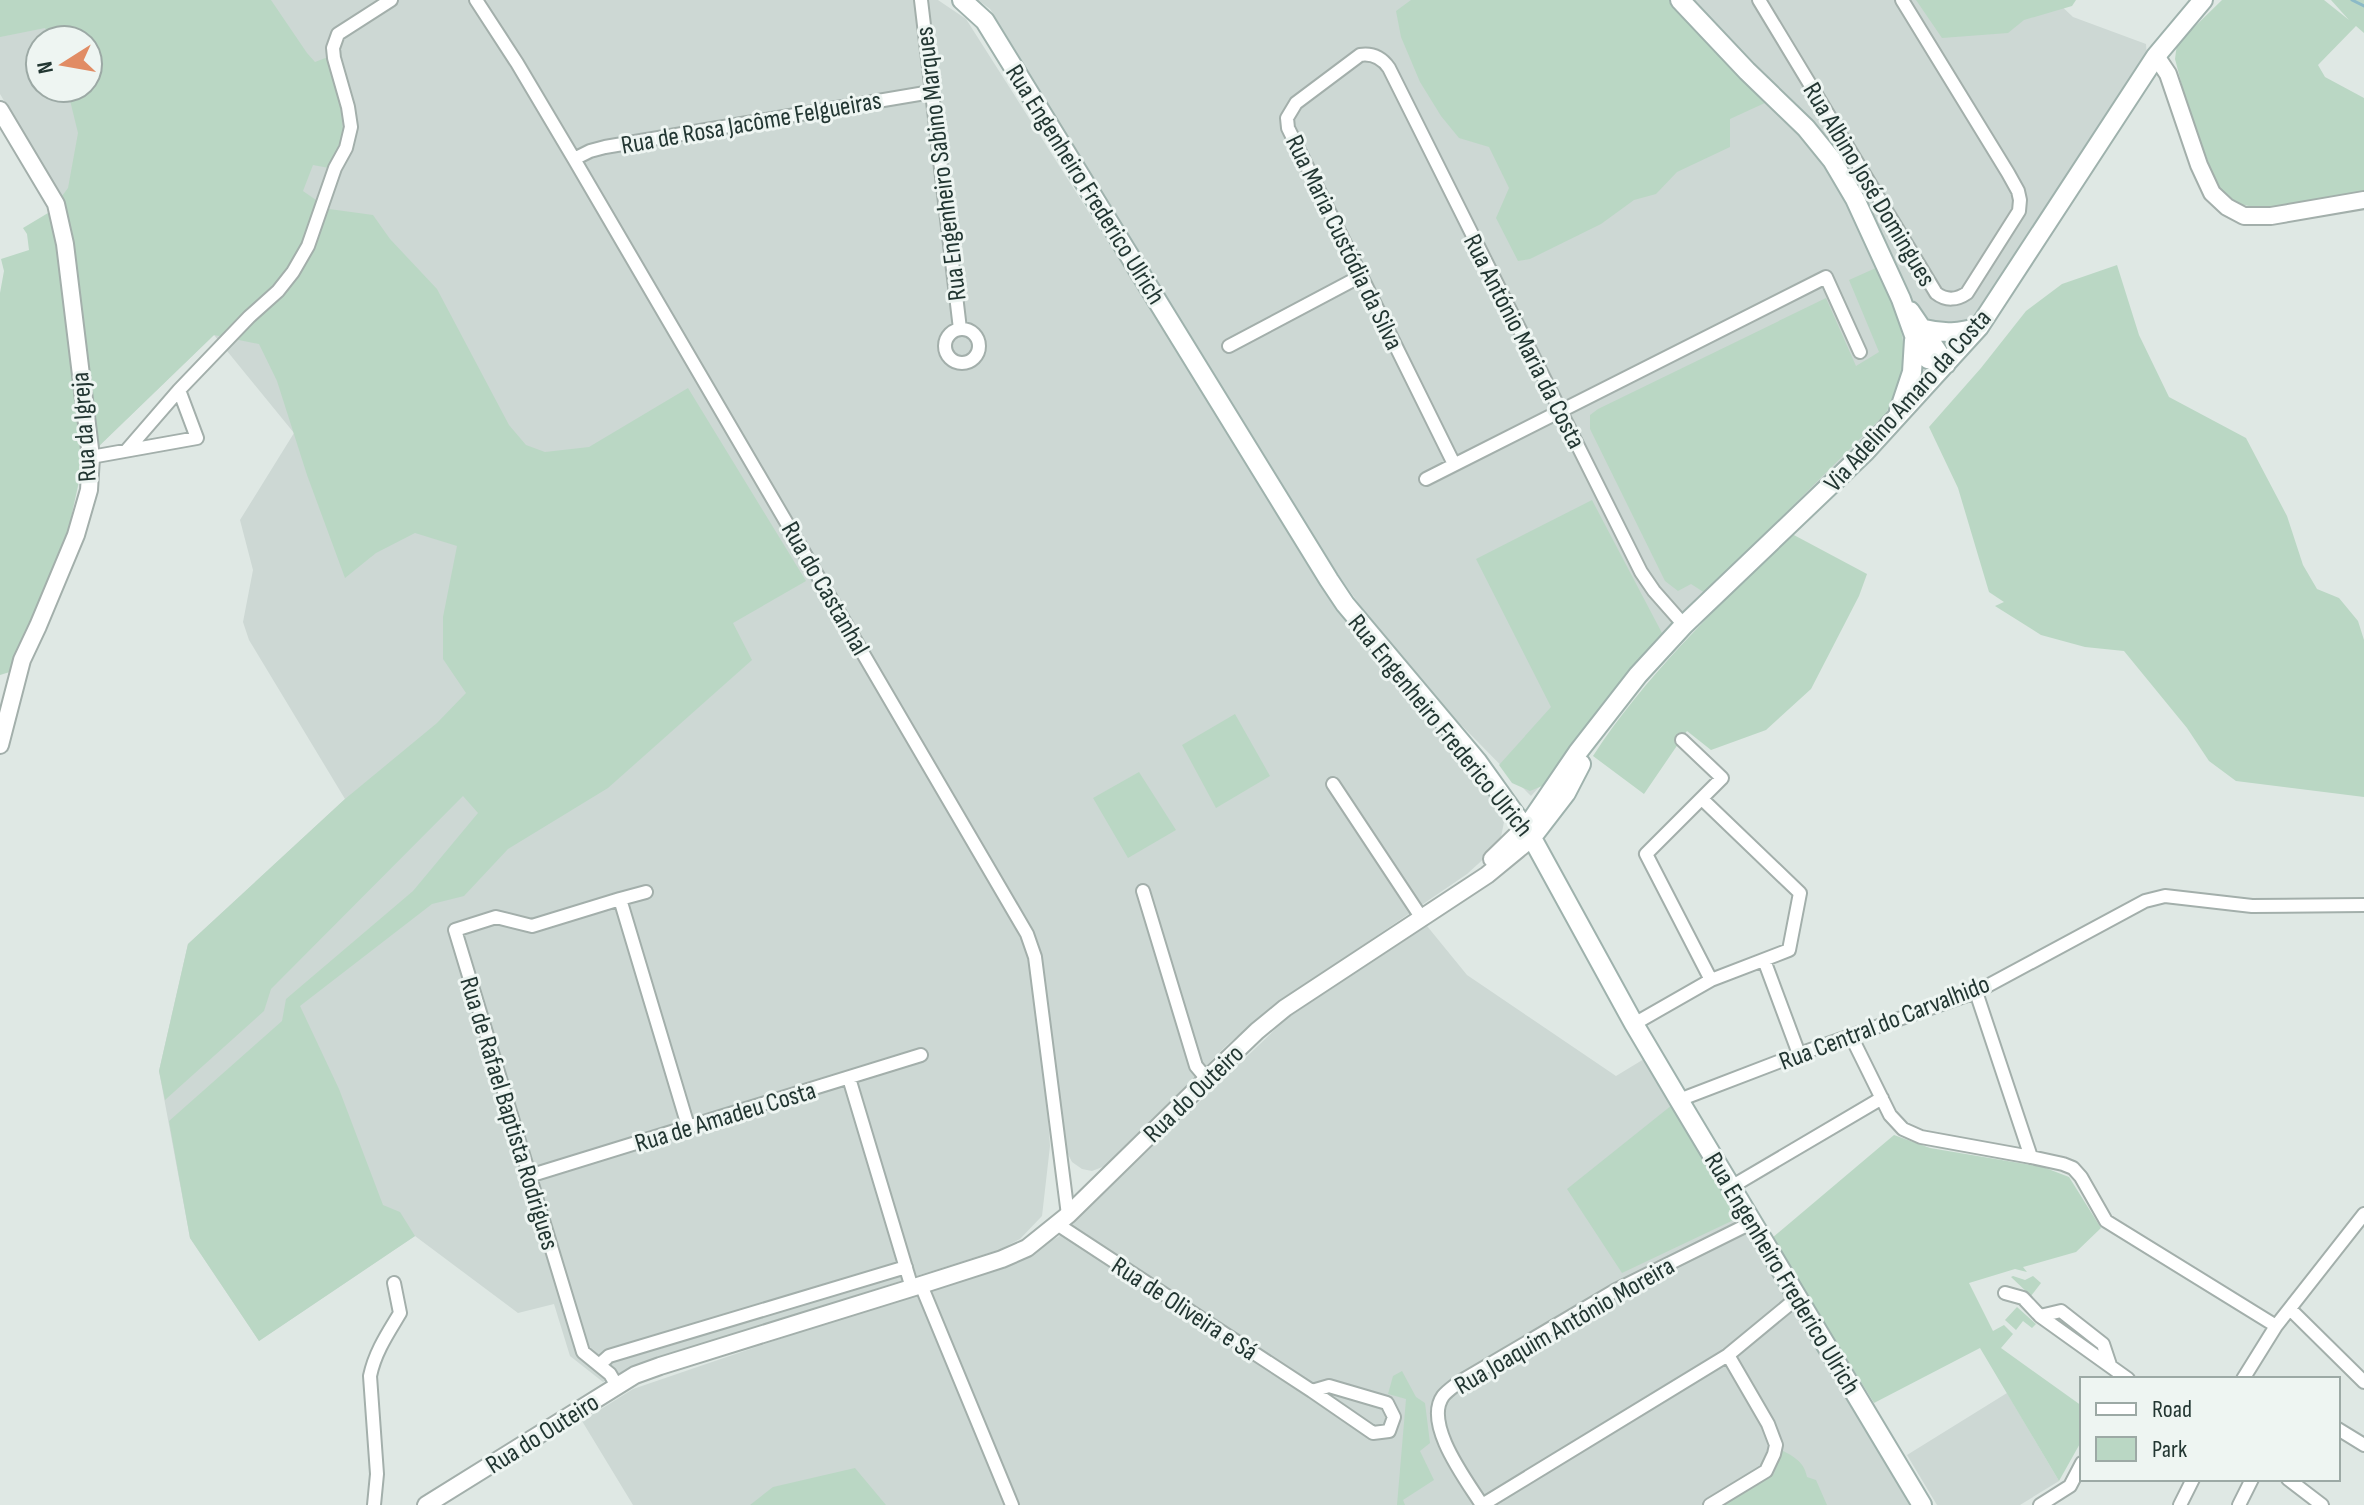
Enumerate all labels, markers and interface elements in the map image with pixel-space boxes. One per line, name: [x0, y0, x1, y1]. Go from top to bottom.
north arrow: [24, 24, 104, 104]
street label: Rua Engenheiro Sabino Marques: [909, 25, 974, 303]
text: N: [31, 59, 60, 76]
street label: Rua Engenheiro Frederico Ulrich: [998, 59, 1171, 310]
street label: Rua Albino José Domingues: [1796, 77, 1942, 292]
street label: Rua de Rosa Jacôme Felgueiras: [619, 85, 884, 162]
street label: Rua Maria Custódia da Silva: [1278, 130, 1409, 355]
street label: Rua António Maria da Costa: [1456, 229, 1591, 454]
street label: Via Adelino Amaro da Costa: [1818, 303, 1998, 499]
street label: Rua da Igreja: [65, 371, 104, 483]
street label: Rua do Castanhal: [774, 516, 875, 661]
street label: Rua Engenheiro Frederico Ulrich: [1341, 609, 1539, 843]
street label: Rua Central do Carvalhido: [1775, 969, 1994, 1078]
street label: Rua de Rafael Baptista Rodrigues: [452, 973, 565, 1254]
street label: Rua do Outeiro: [1137, 1039, 1251, 1149]
street label: Rua de Amadeu Costa: [631, 1075, 820, 1160]
street label: Rua Engenheiro Frederico Ulrich: [1697, 1147, 1866, 1400]
street label: Rua de Oliveira e Sá: [1105, 1251, 1263, 1368]
street label: Rua Joaquim António Moreira: [1449, 1251, 1680, 1402]
legend: [2080, 1377, 2340, 1481]
street label: Rua do Outeiro: [481, 1387, 605, 1481]
text: Road: [2152, 1395, 2192, 1424]
text: Park: [2152, 1435, 2187, 1464]

